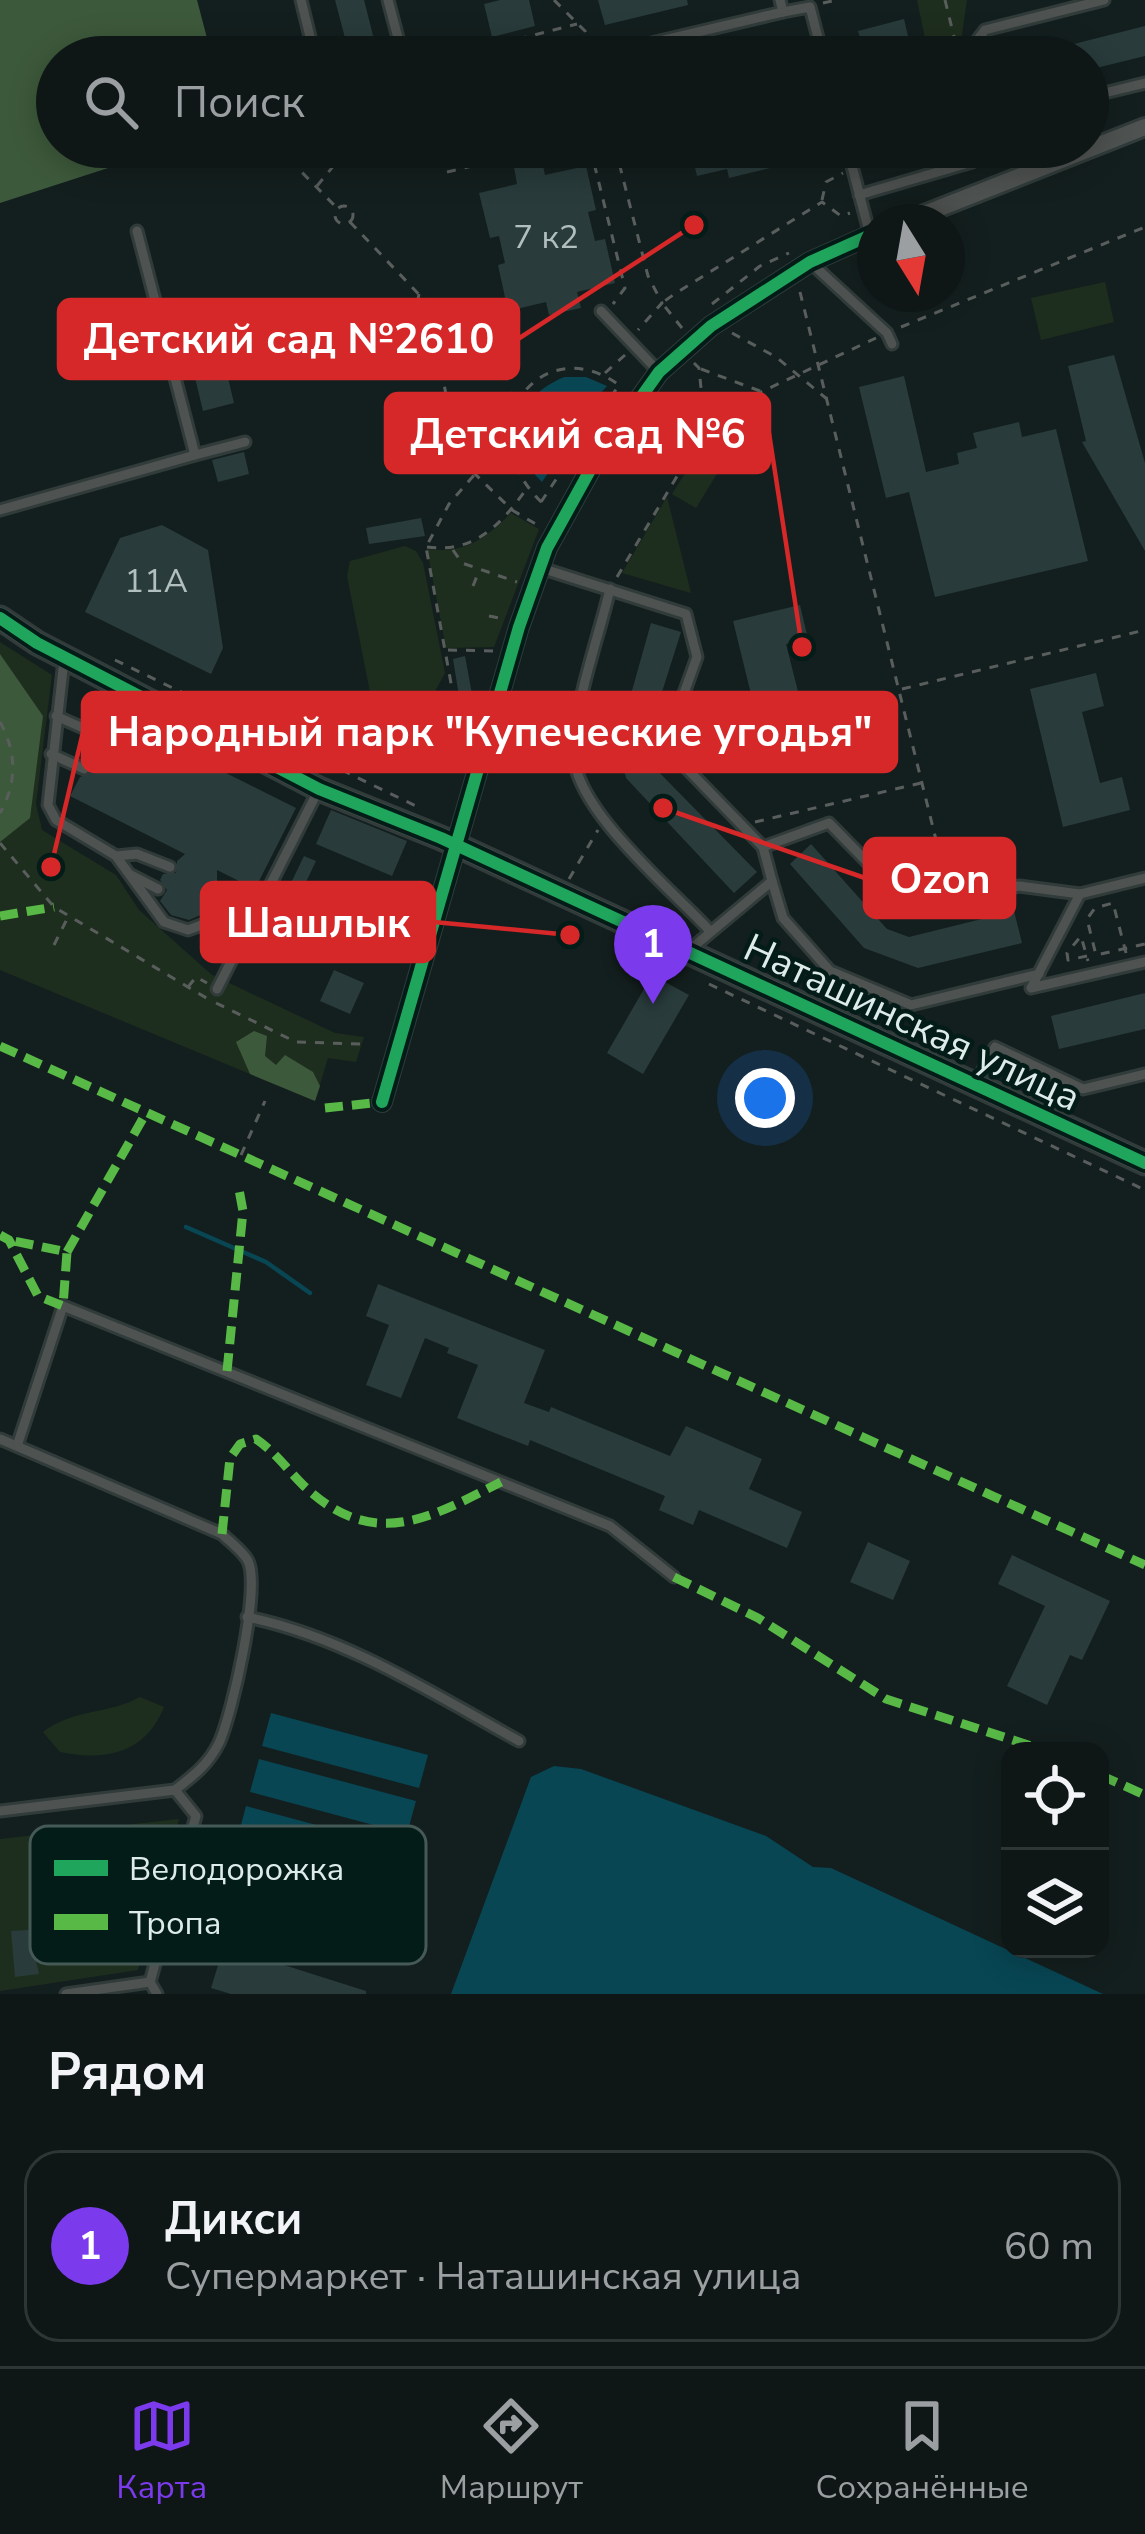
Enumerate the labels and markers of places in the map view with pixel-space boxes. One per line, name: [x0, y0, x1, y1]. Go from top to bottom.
callout: Детский сад №2610: [59, 300, 518, 378]
callout: Детский сад №6: [386, 394, 769, 472]
callout: Народный парк "Купеческие угодья": [83, 693, 896, 771]
callout: Ozon: [865, 839, 1014, 917]
callout: Шашлык: [202, 883, 434, 961]
pin: 1: [614, 905, 692, 1004]

